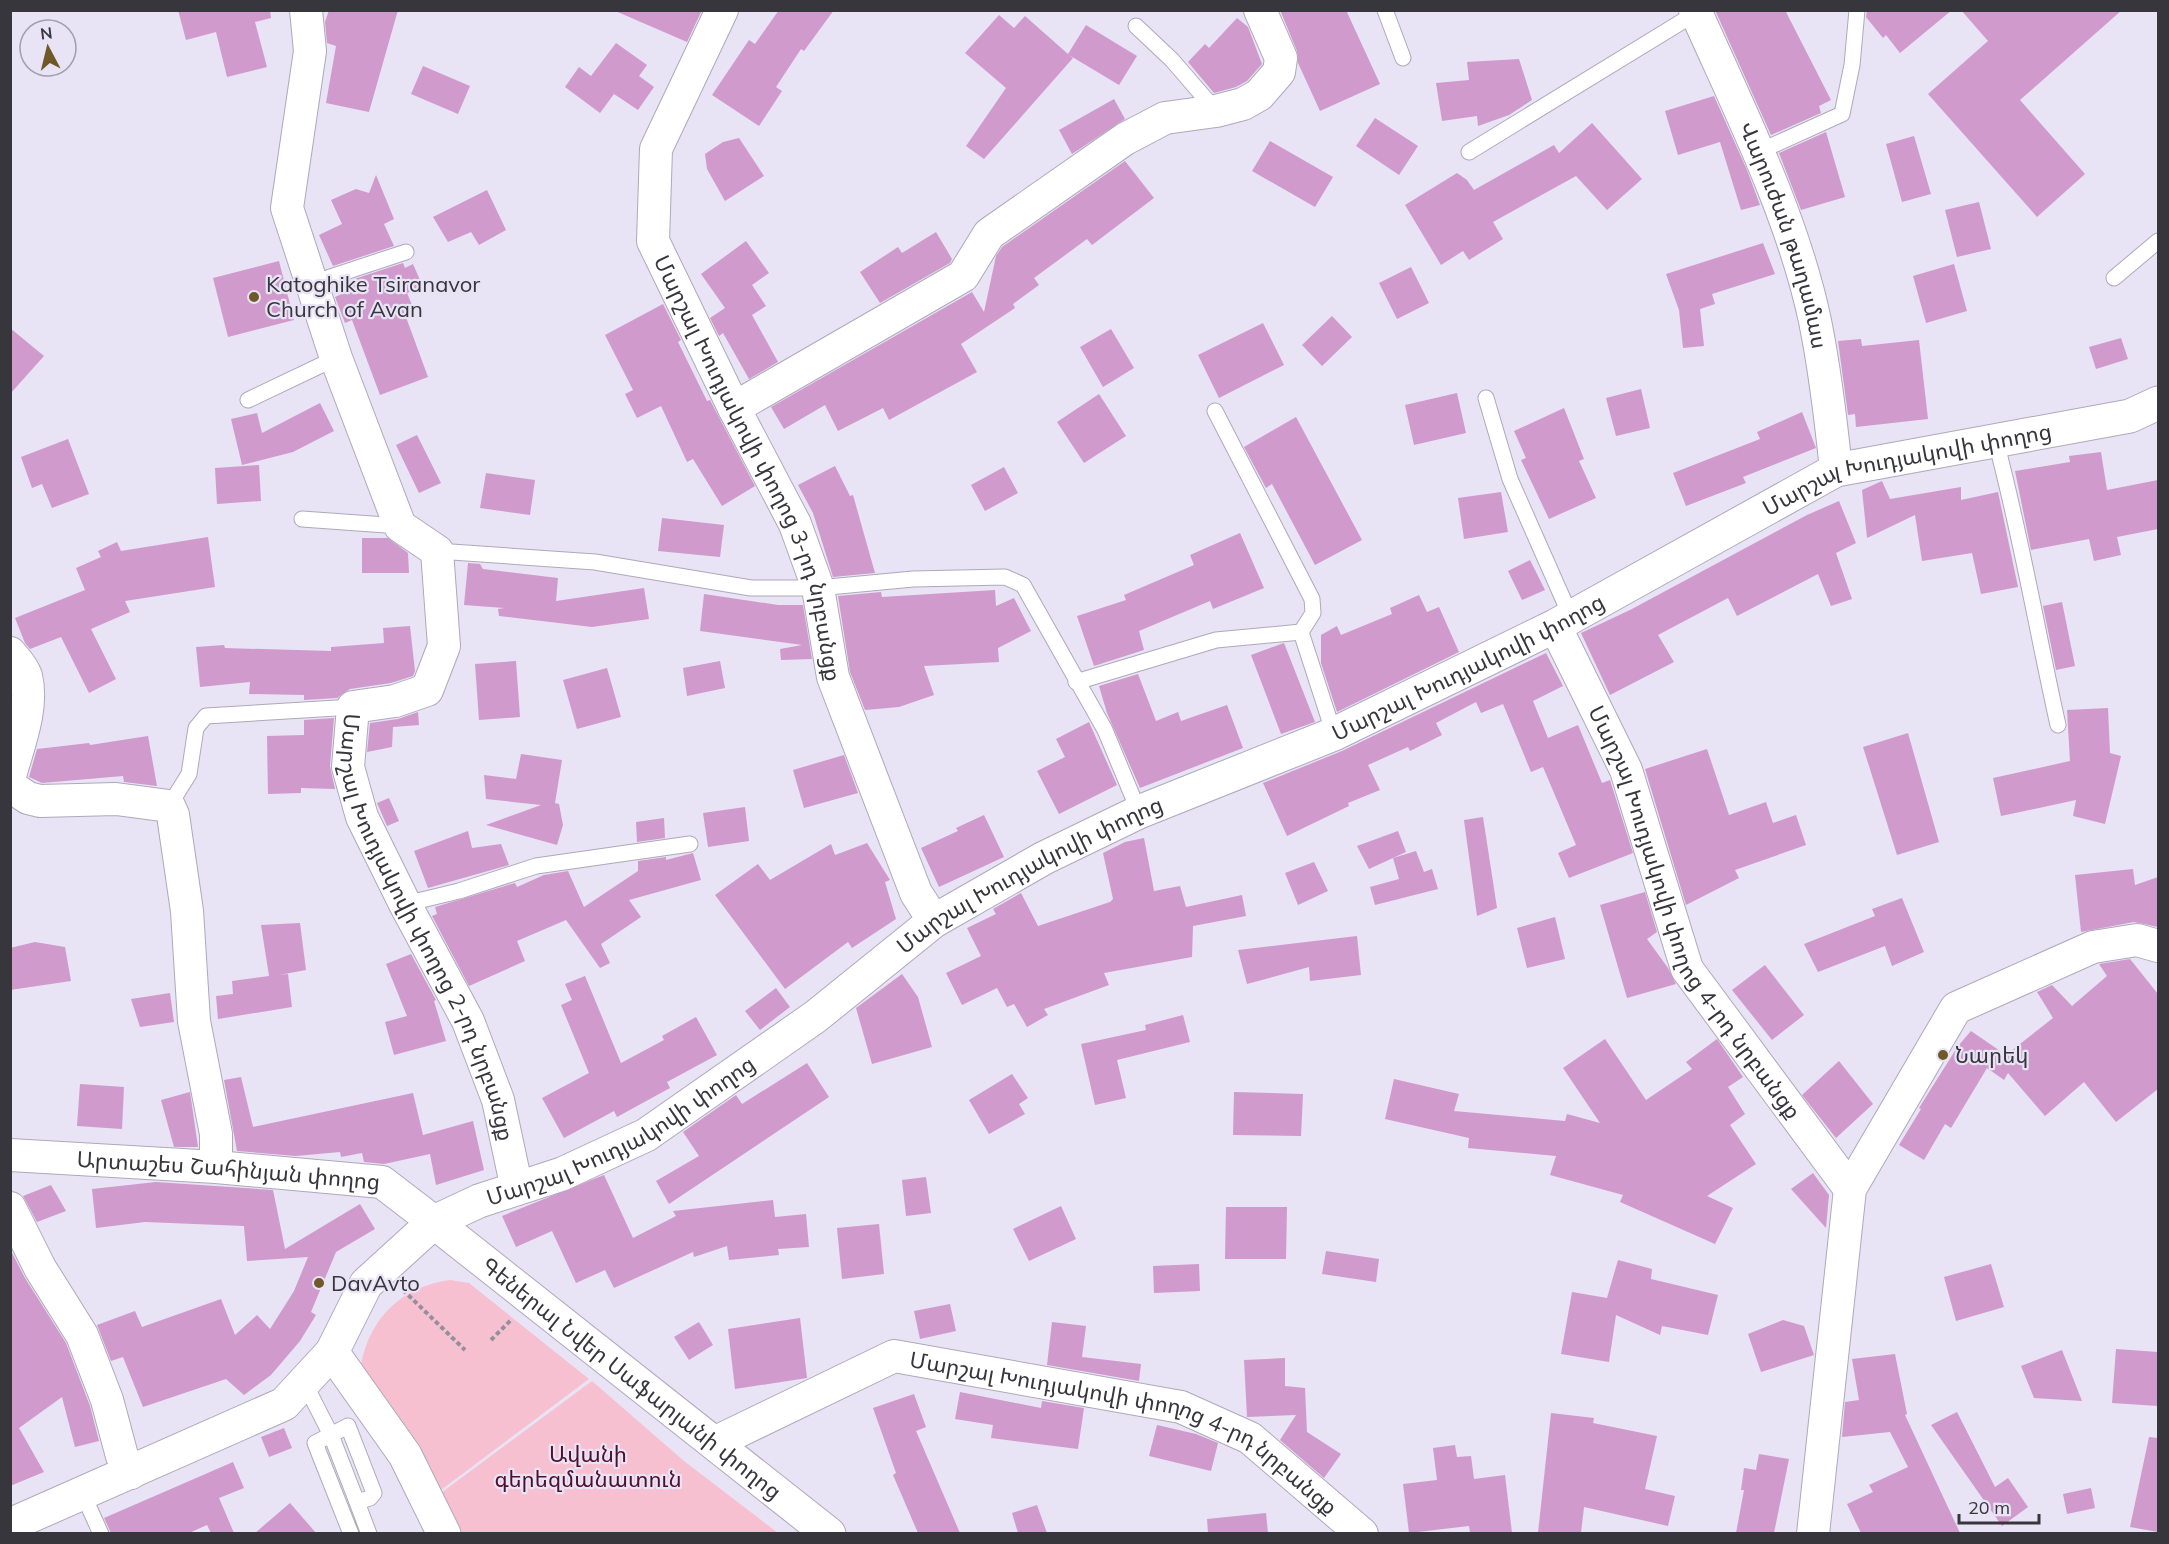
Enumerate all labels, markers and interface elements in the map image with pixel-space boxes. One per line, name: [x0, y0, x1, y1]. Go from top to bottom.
north arrow: [18, 18, 78, 78]
text: N: [39, 22, 53, 44]
street label: Վարուժան թաղամաս: [1733, 117, 1834, 351]
street label: Մարշալ Խուդյակովի փողոց 3-րդ նրբանցք: [648, 250, 847, 683]
place label: Katoghike Tsiranavor Church of Avan: [266, 270, 480, 323]
marker: Katoghike Tsiranavor Church of Avan: [247, 290, 261, 304]
street label: Մարշալ Խուդյակովի փողոց: [1757, 417, 2054, 522]
street label: Մարշալ Խուդյակովի փողոց: [1327, 587, 1609, 747]
street label: Մարշալ Խուդյակովի փողոց 4-րդ նրբանցք: [1582, 701, 1807, 1124]
street label: Մարշալ Խուդյակովի փողոց 2-րդ նրբանցք: [334, 712, 520, 1143]
street label: Մարշալ Խուդյակովի փողոց: [891, 790, 1167, 960]
place label: Նարեկ: [1955, 1041, 2028, 1069]
marker: Նարեկ: [1936, 1048, 1950, 1062]
street label: Մարշալ Խուդյակովի փողոց: [483, 1049, 760, 1212]
street label: Արտաշես Շահինյան փողոց: [76, 1145, 381, 1196]
street label: Գեներալ Նվեր Սաֆարյանի փողոց: [476, 1251, 787, 1505]
place label: DavAvto: [331, 1269, 420, 1297]
marker: DavAvto: [312, 1276, 326, 1290]
street label: Մարշալ Խուդյակովի փողոց 4-րդ նրբանցք: [908, 1345, 1343, 1521]
park label: Ավանի գերեզմանատուն: [494, 1440, 682, 1493]
scale bar: [1959, 1487, 2038, 1525]
text: 20 m: [1968, 1496, 2010, 1519]

